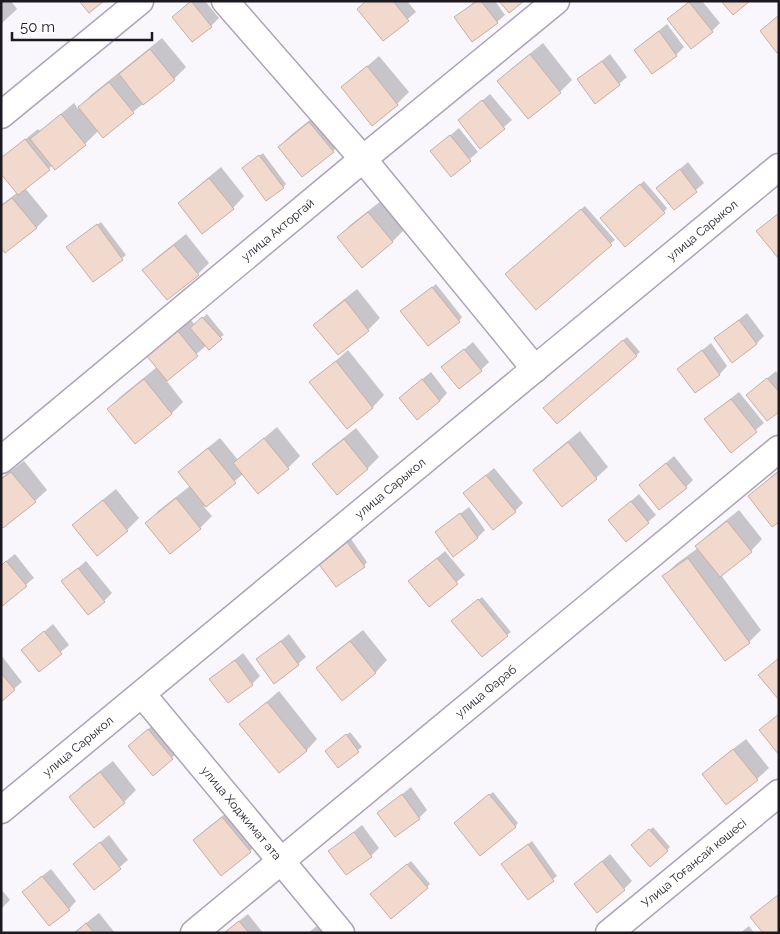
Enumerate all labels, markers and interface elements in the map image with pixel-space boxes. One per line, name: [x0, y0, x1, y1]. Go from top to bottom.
scale bar: [12, 10, 152, 42]
text: 50 m: [20, 18, 55, 36]
street label: улица Акторгай: [239, 196, 317, 264]
street label: улица Сарыкол: [664, 197, 741, 263]
street label: улица Сарыкол: [352, 455, 428, 521]
street label: улица Фараб: [453, 662, 519, 721]
street label: улица Сарыкол: [40, 713, 116, 779]
street label: улица Ходжимат ата: [198, 763, 284, 863]
street label: Улица Тоғансай көшесі: [639, 816, 749, 910]

